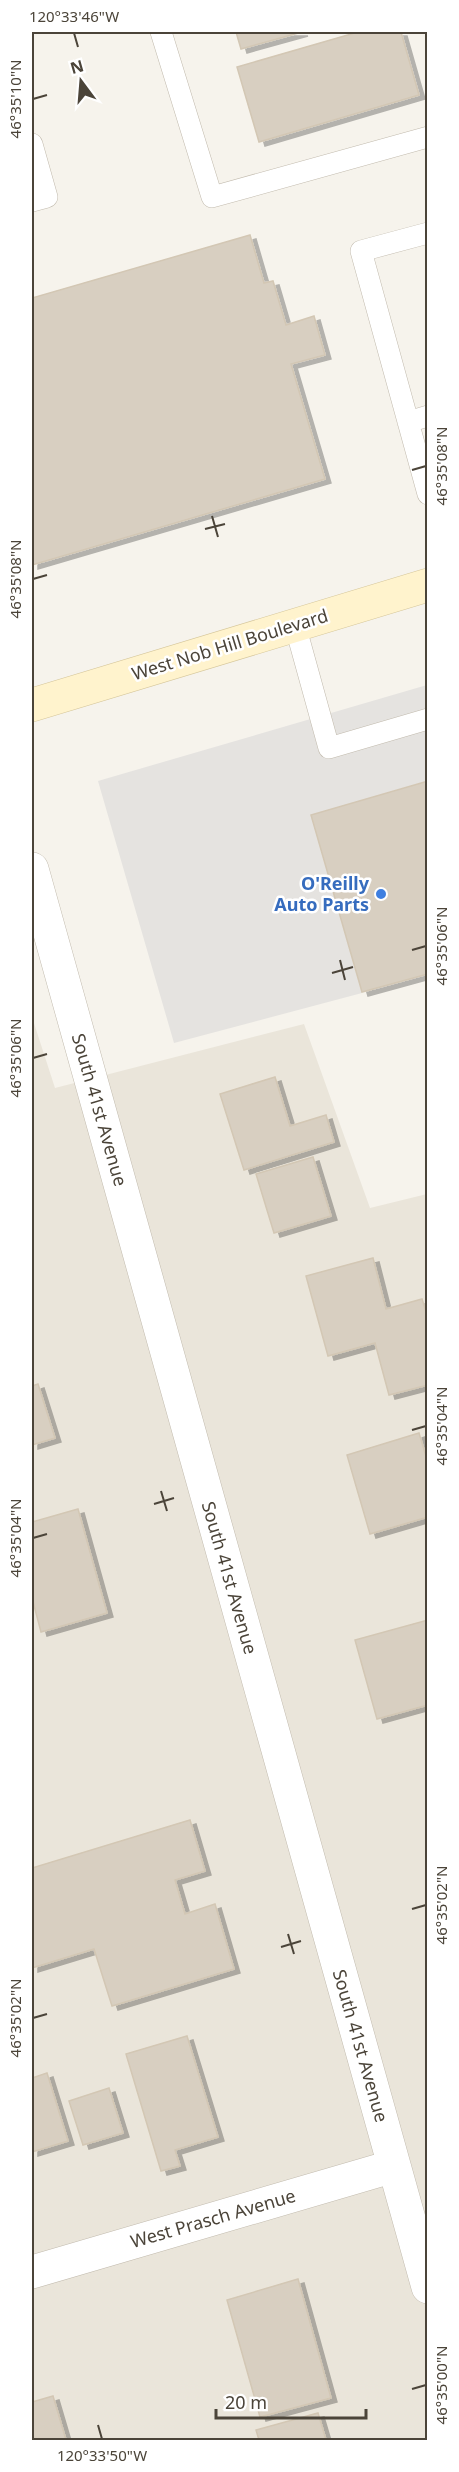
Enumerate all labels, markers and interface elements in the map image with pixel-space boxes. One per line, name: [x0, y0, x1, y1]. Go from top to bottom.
text: 120°33'46"W: [29, 6, 119, 26]
north arrow: [51, 51, 111, 111]
text: N: [68, 54, 86, 79]
text: 46°35'10"N: [5, 60, 25, 138]
text: 46°35'08"N: [431, 427, 451, 505]
text: 46°35'08"N: [5, 540, 25, 618]
street label: West Nob Hill Boulevard: [129, 603, 331, 685]
place label: O'Reilly Auto Parts: [274, 871, 370, 916]
marker: O'Reilly Auto Parts: [374, 887, 388, 901]
text: 46°35'06"N: [431, 907, 451, 985]
text: 46°35'06"N: [5, 1019, 25, 1097]
street label: South 41st Avenue: [67, 1031, 133, 1189]
text: 46°35'04"N: [431, 1387, 451, 1465]
text: 46°35'04"N: [5, 1499, 25, 1577]
street label: South 41st Avenue: [197, 1499, 263, 1657]
text: 46°35'02"N: [431, 1866, 451, 1944]
street label: South 41st Avenue: [328, 1967, 394, 2125]
text: 46°35'02"N: [5, 1979, 25, 2057]
street label: West Prasch Avenue: [127, 2183, 298, 2253]
text: 46°35'00"N: [431, 2346, 451, 2424]
scale bar: [216, 2382, 366, 2420]
text: 20 m: [225, 2390, 267, 2414]
text: 120°33'50"W: [57, 2445, 147, 2465]

